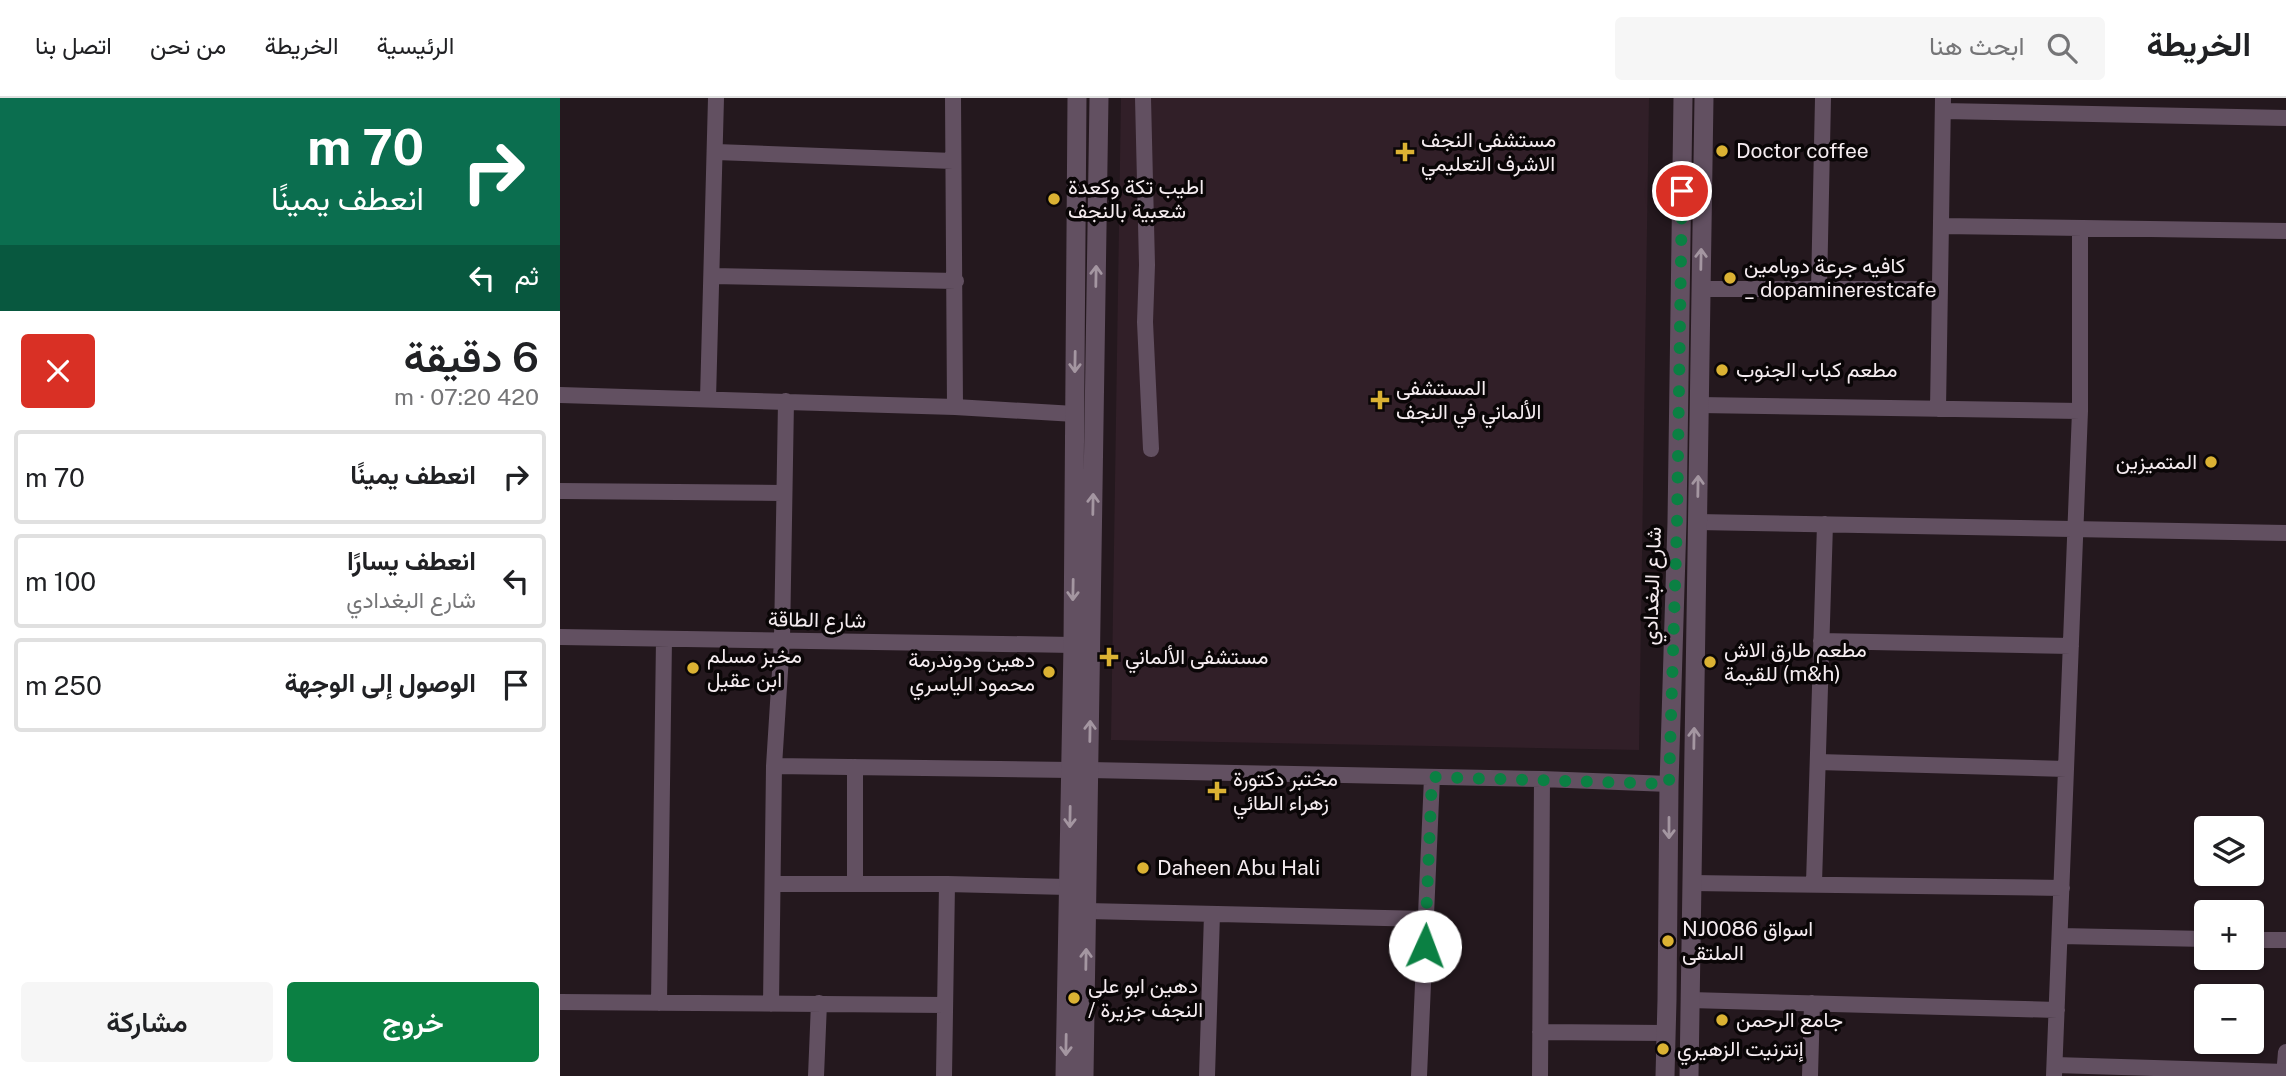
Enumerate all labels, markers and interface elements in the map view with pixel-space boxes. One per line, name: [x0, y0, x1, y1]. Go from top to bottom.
search box: [1615, 17, 2105, 80]
text: الخريطة: [2147, 25, 2251, 63]
icon: search: [2043, 29, 2081, 67]
text: ابحث هنا: [1929, 30, 2025, 61]
text: اتصل بنا: [35, 31, 112, 59]
text: من نحن: [150, 31, 226, 59]
text: الخريطة: [264, 31, 339, 59]
text: الرئيسية: [377, 31, 454, 59]
text: 70 m: [307, 118, 424, 176]
icon: right: [448, 126, 539, 217]
place label: مستشفى النجف الاشرف التعليمي: [1421, 127, 1556, 181]
place label: Doctor coffee: [1736, 138, 1869, 163]
marker: مستشفى النجف الاشرف التعليمي: [1395, 142, 1415, 162]
marker: Doctor coffee: [1714, 143, 1730, 159]
pin: [1652, 161, 1712, 221]
icon: arrive: [1663, 172, 1701, 210]
place label: اطيب تكة وكعدة شعبية بالنجف: [1068, 174, 1204, 223]
text: انعطف يمينًا: [271, 180, 424, 217]
marker: اطيب تكة وكعدة شعبية بالنجف: [1046, 191, 1062, 207]
one-way arrow: [1695, 248, 1708, 271]
place label: كافيه جرعة دوبامين _ dopaminerestcafe: [1744, 253, 1937, 302]
icon: left: [463, 259, 501, 297]
text: ثم: [515, 260, 539, 291]
one-way arrow: [1089, 265, 1103, 288]
marker: كافيه جرعة دوبامين _ dopaminerestcafe: [1722, 270, 1738, 286]
text: 6 دقيقة: [404, 332, 539, 381]
button: close: [21, 334, 95, 408]
one-way arrow: [1069, 350, 1082, 373]
place label: مطعم كباب الجنوب: [1736, 357, 1897, 384]
marker: مطعم كباب الجنوب: [1714, 362, 1730, 378]
place label: المستشفى الألماني في النجف: [1396, 375, 1541, 429]
text: 420 m · 07:20: [394, 383, 539, 410]
marker: المستشفى الألماني في النجف: [1370, 390, 1390, 410]
place label: المتميزين: [2116, 449, 2197, 475]
marker: المتميزين: [2203, 454, 2219, 470]
icon: right: [497, 458, 535, 496]
text: انعطف يمينًا: [350, 459, 476, 490]
text: 70 m: [25, 462, 85, 493]
one-way arrow: [1691, 475, 1705, 498]
one-way arrow: [1086, 493, 1100, 516]
street label: شارع البغدادي: [1637, 526, 1671, 646]
text: انعطف يسارًا: [347, 545, 476, 576]
icon: left: [497, 562, 535, 600]
text: 100 m: [25, 566, 96, 597]
one-way arrow: [1066, 578, 1080, 601]
text: شارع البغدادي: [346, 586, 476, 613]
street label: شارع الطاقة: [768, 606, 866, 635]
place label: مطعم طارق الاش للقيمة (m&h): [1724, 637, 1867, 686]
place label: مخبز مسلم ابن عقيل: [707, 643, 802, 692]
place label: مستشفى الألماني: [1125, 644, 1268, 674]
place label: دهين ودوندرمة محمود الياسري: [908, 647, 1035, 701]
marker: مستشفى الألماني: [1099, 647, 1119, 667]
marker: مطعم طارق الاش للقيمة (m&h): [1702, 654, 1718, 670]
marker: مخبز مسلم ابن عقيل: [685, 660, 701, 676]
marker: دهين ودوندرمة محمود الياسري: [1041, 664, 1057, 680]
icon: arrive: [497, 666, 535, 704]
text: الوصول إلى الوجهة: [285, 667, 476, 698]
text: 250 m: [25, 670, 102, 701]
one-way arrow: [1083, 720, 1097, 743]
one-way arrow: [1687, 727, 1701, 750]
place label: مختبر دكتورة زهراء الطائي: [1233, 766, 1338, 820]
marker: مختبر دكتورة زهراء الطائي: [1207, 781, 1227, 801]
one-way arrow: [1063, 805, 1077, 828]
one-way arrow: [1662, 816, 1675, 839]
map controls: [2194, 816, 2264, 1054]
button: layers: [2194, 816, 2264, 886]
place label: Daheen Abu Hali: [1157, 855, 1320, 880]
marker: Daheen Abu Hali: [1135, 860, 1151, 876]
button: +: [2194, 900, 2264, 970]
position arrow: [1388, 909, 1462, 983]
place label: NJ0086 اسواق الملتقى: [1682, 916, 1813, 965]
marker: NJ0086 اسواق الملتقى: [1660, 933, 1676, 949]
one-way arrow: [1079, 948, 1093, 971]
place label: دهين ابو علي / النجف جزيرة: [1088, 973, 1203, 1023]
button: مشاركة: [21, 982, 273, 1062]
button: خروج: [287, 982, 539, 1062]
button: −: [2194, 984, 2264, 1054]
marker: دهين ابو علي / النجف جزيرة: [1066, 990, 1082, 1006]
place label: جامع الرحمن: [1736, 1007, 1843, 1034]
marker: جامع الرحمن: [1714, 1012, 1730, 1028]
one-way arrow: [1059, 1033, 1073, 1056]
place label: إنترنيت الزهيري: [1677, 1036, 1804, 1066]
marker: إنترنيت الزهيري: [1655, 1041, 1671, 1057]

